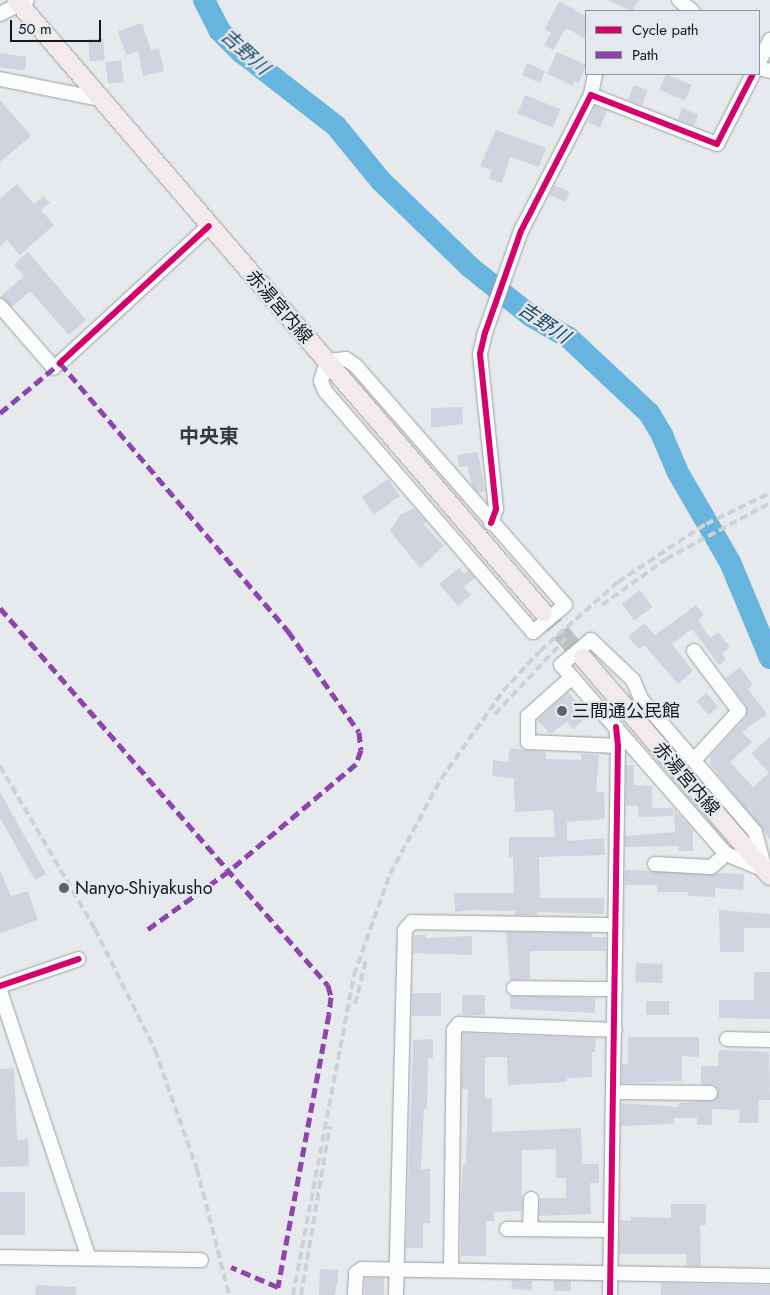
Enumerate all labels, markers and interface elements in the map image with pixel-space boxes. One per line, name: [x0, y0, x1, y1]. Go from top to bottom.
scale bar: [12, 10, 104, 42]
legend: [585, 10, 760, 75]
text: 50 m: [18, 18, 52, 40]
text: Cycle path: [632, 19, 699, 41]
water label: 吉野川: [216, 24, 274, 80]
text: Path: [632, 44, 658, 66]
street label: 赤湯宮内線: [241, 266, 317, 348]
water label: 吉野川: [514, 298, 574, 348]
district label: 中央東: [179, 424, 239, 448]
place label: 三間通公民館: [572, 700, 680, 722]
marker: 三間通公民館: [556, 705, 568, 717]
street label: 赤湯宮内線: [648, 738, 724, 820]
place label: Nanyo-Shiyakusho: [75, 877, 213, 899]
marker: Nanyo-Shiyakusho: [57, 881, 71, 895]

